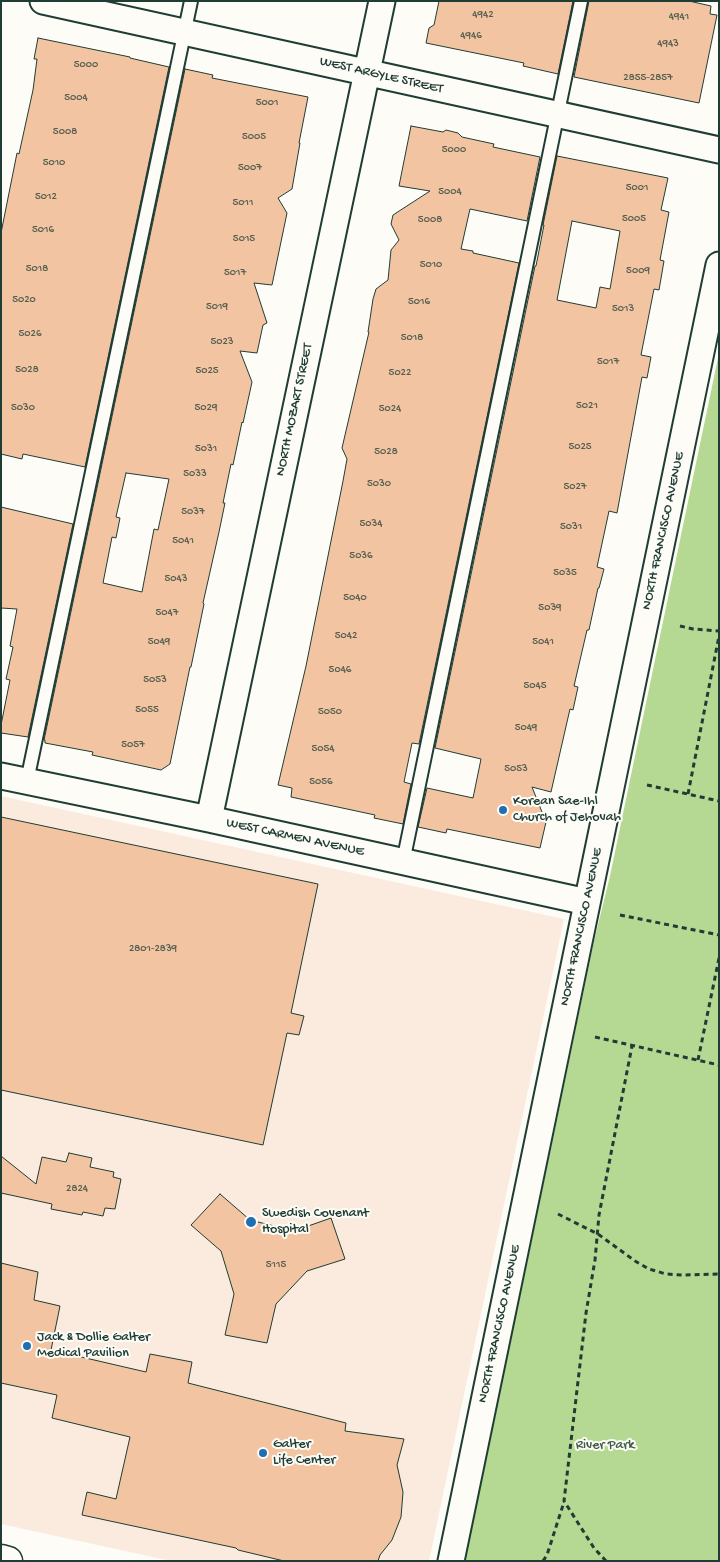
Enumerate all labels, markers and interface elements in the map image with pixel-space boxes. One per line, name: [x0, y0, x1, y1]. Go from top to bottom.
house number: 4942: [472, 8, 494, 22]
house number: 4941: [669, 10, 689, 24]
house number: 4946: [460, 29, 482, 43]
house number: 4943: [657, 37, 679, 51]
street label: WEST ARGYLE STREET: [318, 54, 444, 98]
house number: 5000: [74, 58, 98, 72]
house number: 2855-2857: [623, 71, 673, 85]
house number: 5004: [64, 91, 88, 105]
house number: 5001: [256, 96, 278, 110]
house number: 5008: [53, 125, 77, 139]
house number: 5005: [242, 130, 266, 144]
house number: 5000: [442, 143, 466, 157]
house number: 5010: [43, 156, 65, 170]
house number: 5007: [238, 161, 262, 175]
house number: 5001: [626, 181, 648, 195]
house number: 5004: [438, 185, 462, 199]
house number: 5012: [35, 190, 57, 204]
house number: 5011: [233, 196, 253, 210]
house number: 5005: [622, 212, 646, 226]
house number: 5008: [418, 213, 442, 227]
house number: 5016: [32, 223, 54, 237]
house number: 5015: [233, 232, 255, 246]
house number: 5010: [420, 258, 442, 272]
house number: 5018: [26, 262, 48, 276]
house number: 5009: [626, 264, 650, 278]
house number: 5017: [224, 266, 246, 280]
house number: 5020: [12, 293, 36, 307]
house number: 5016: [408, 295, 430, 309]
house number: 5019: [206, 300, 228, 314]
house number: 5013: [612, 302, 634, 316]
house number: 5026: [19, 327, 41, 341]
house number: 5018: [401, 331, 423, 345]
house number: 5023: [210, 335, 234, 349]
street label: NORTH MOZART STREET: [273, 342, 317, 478]
house number: 5017: [597, 355, 619, 369]
house number: 5028: [15, 363, 39, 377]
house number: 5025: [195, 364, 219, 378]
house number: 5022: [389, 366, 411, 380]
house number: 5021: [576, 399, 598, 413]
house number: 5030: [11, 401, 35, 415]
house number: 5029: [195, 401, 217, 415]
house number: 5024: [379, 402, 401, 416]
house number: 5025: [568, 440, 592, 454]
house number: 5031: [195, 442, 217, 456]
house number: 5028: [374, 445, 398, 459]
street label: NORTH FRANCISCO AVENUE: [639, 451, 689, 611]
house number: 5033: [183, 467, 207, 481]
house number: 5030: [367, 477, 391, 491]
house number: 5027: [563, 480, 587, 494]
house number: 5037: [181, 505, 205, 519]
house number: 5034: [360, 517, 382, 531]
house number: 5031: [560, 520, 582, 534]
house number: 5041: [172, 534, 194, 548]
house number: 5036: [349, 549, 373, 563]
house number: 5035: [553, 566, 577, 580]
house number: 5043: [165, 572, 187, 586]
house number: 5040: [343, 591, 367, 605]
house number: 5039: [538, 601, 562, 615]
house number: 5047: [156, 606, 178, 620]
house number: 5042: [335, 629, 357, 643]
house number: 5049: [148, 635, 170, 649]
house number: 5041: [532, 635, 554, 649]
house number: 5046: [329, 663, 351, 677]
house number: 5053: [143, 673, 167, 687]
house number: 5045: [523, 679, 547, 693]
house number: 5055: [135, 703, 159, 717]
house number: 5050: [318, 705, 342, 719]
house number: 5049: [515, 721, 537, 735]
house number: 5057: [121, 738, 145, 752]
house number: 5054: [311, 742, 335, 756]
house number: 5053: [504, 762, 528, 776]
house number: 5056: [309, 775, 333, 789]
place label: Korean Sae-Ihl Church of Jehovah: [513, 794, 621, 826]
marker: Korean Sae-Ihl Church of Jehovah: [497, 804, 509, 816]
street label: WEST CARMEN AVENUE: [224, 815, 366, 861]
street label: NORTH FRANCISCO AVENUE: [557, 847, 607, 1007]
house number: 2801-2839: [129, 942, 177, 956]
house number: 2824: [66, 1182, 88, 1196]
place label: Swedish Covenant Hospital: [262, 1206, 369, 1238]
marker: Swedish Covenant Hospital: [244, 1215, 258, 1229]
street label: NORTH FRANCISCO AVENUE: [475, 1244, 525, 1404]
house number: 5115: [266, 1258, 286, 1272]
place label: Jack & Dollie Galter Medical Pavilion: [37, 1330, 150, 1362]
marker: Jack & Dollie Galter Medical Pavilion: [21, 1340, 33, 1352]
place label: Galter Life Center: [273, 1437, 335, 1470]
park label: River Park: [576, 1438, 634, 1454]
marker: Galter Life Center: [257, 1447, 269, 1459]

